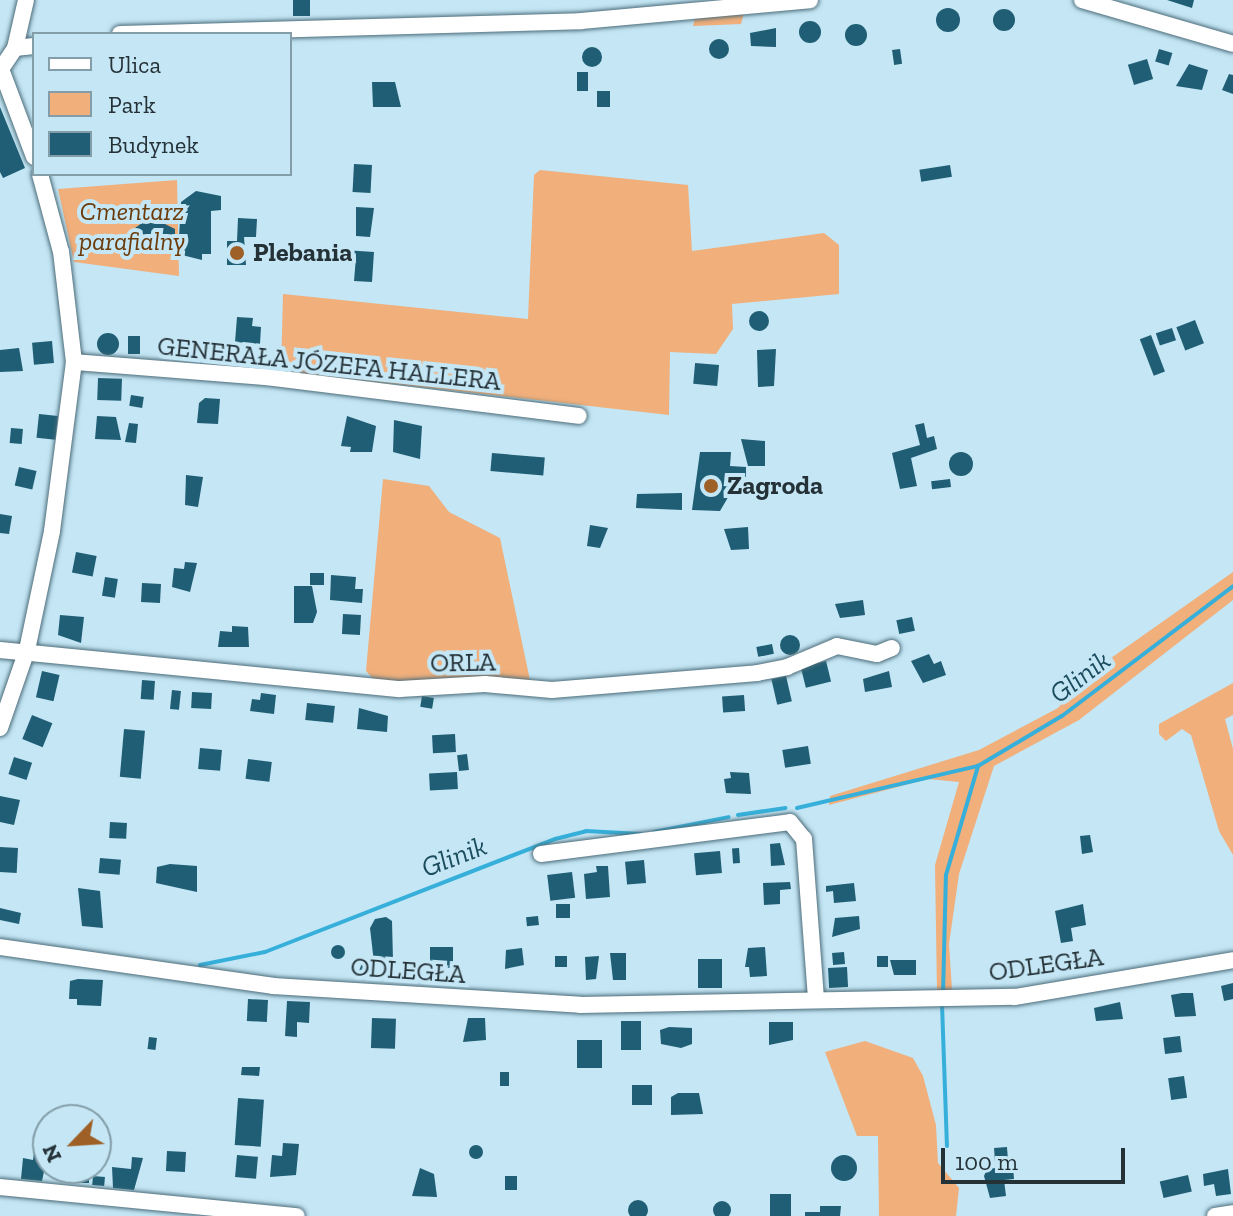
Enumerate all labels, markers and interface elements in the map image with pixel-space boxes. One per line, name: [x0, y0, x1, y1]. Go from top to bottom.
legend: [32, 32, 292, 176]
text: Ulica: [108, 50, 161, 79]
text: Park: [108, 90, 156, 119]
text: Budynek: [108, 130, 199, 159]
park label: Cmentarz parafialny: [79, 196, 185, 258]
place label: Plebania: [253, 237, 352, 269]
marker: Plebania: [228, 244, 246, 262]
street label: GENERAŁA JÓZEFA HALLERA: [155, 330, 503, 398]
place label: Zagroda: [727, 470, 823, 502]
marker: Zagroda: [702, 477, 720, 495]
water label: Glinik: [1043, 643, 1117, 711]
street label: ORLA: [430, 647, 496, 679]
water label: Glinik: [417, 829, 491, 885]
street label: ODLEGŁA: [987, 942, 1105, 988]
street label: ODLEGŁA: [350, 951, 466, 991]
north arrow: [32, 1104, 112, 1184]
scale bar: [945, 1132, 1129, 1182]
text: N: [36, 1140, 67, 1167]
text: 100 m: [955, 1147, 1018, 1176]

